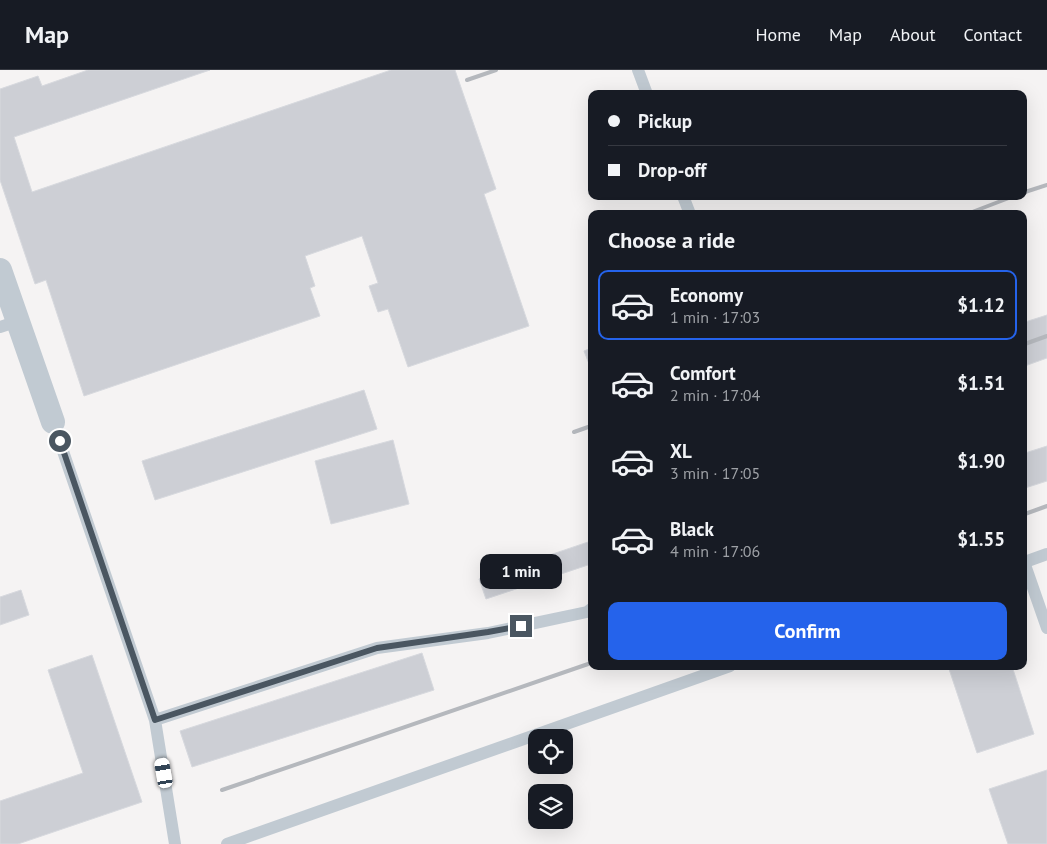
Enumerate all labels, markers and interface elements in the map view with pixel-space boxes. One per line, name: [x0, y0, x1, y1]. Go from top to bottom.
text: Map: [25, 19, 69, 50]
text: Home: [755, 23, 801, 46]
text: Map: [829, 23, 862, 46]
text: About: [890, 23, 936, 46]
text: Contact: [964, 23, 1022, 46]
text: Pickup: [638, 109, 692, 133]
text: Drop-off: [638, 158, 706, 182]
text: Choose a ride: [608, 226, 735, 254]
icon: car: [610, 283, 655, 328]
text: Economy: [670, 283, 743, 307]
text: $1.12: [957, 293, 1005, 317]
text: 1 min · 17:03: [670, 307, 760, 327]
icon: car: [610, 361, 655, 406]
text: Comfort: [670, 361, 736, 385]
text: $1.51: [957, 371, 1005, 395]
text: 2 min · 17:04: [670, 385, 760, 405]
route start: [49, 430, 71, 452]
icon: car: [610, 439, 655, 484]
text: XL: [670, 439, 692, 463]
text: $1.90: [957, 449, 1005, 473]
text: 3 min · 17:05: [670, 463, 760, 483]
icon: car: [610, 517, 655, 562]
text: Black: [670, 517, 714, 541]
text: $1.55: [957, 527, 1005, 551]
text: 4 min · 17:06: [670, 541, 760, 561]
callout: 1 min: [480, 554, 562, 588]
text: 1 min: [501, 561, 541, 581]
button: Confirm: [608, 602, 1007, 660]
route end: [510, 615, 532, 637]
map controls: [528, 729, 573, 829]
button: locate: [528, 729, 573, 774]
car: [154, 757, 173, 789]
button: layers: [528, 784, 573, 829]

